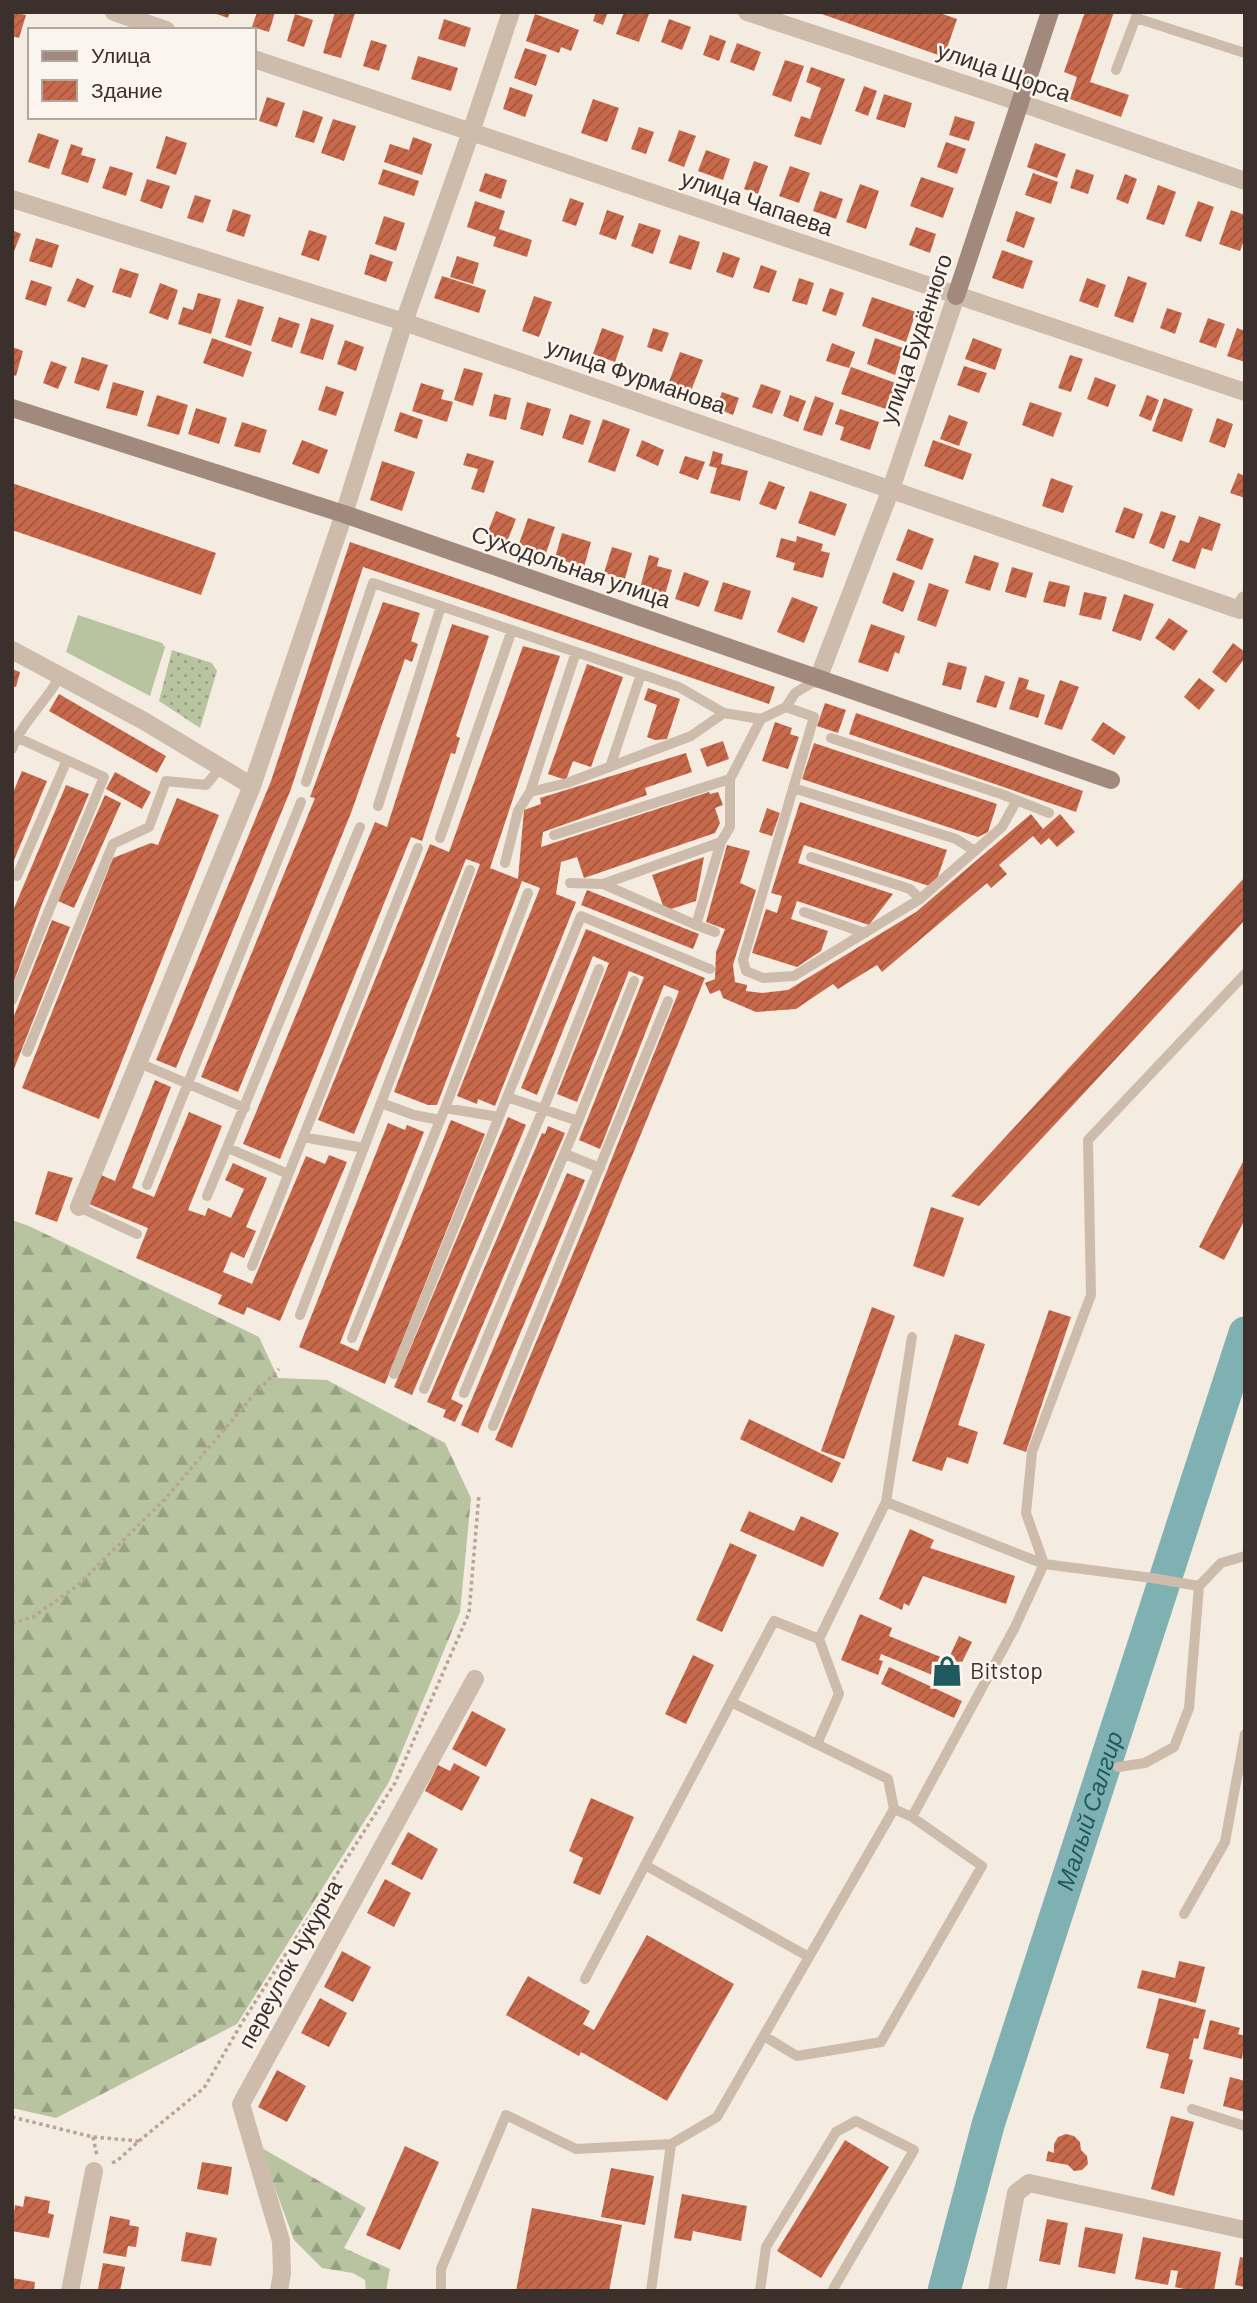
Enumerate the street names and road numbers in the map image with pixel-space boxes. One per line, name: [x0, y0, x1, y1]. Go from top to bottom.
street label: улица Щорса: [934, 35, 1075, 107]
street label: улица Чапаева: [678, 163, 837, 241]
street label: улица Будённого: [873, 250, 957, 427]
street label: улица Фурманова: [543, 331, 730, 419]
street label: Суходольная улица: [468, 519, 675, 613]
street label: переулок Чукурча: [231, 1874, 347, 2053]

